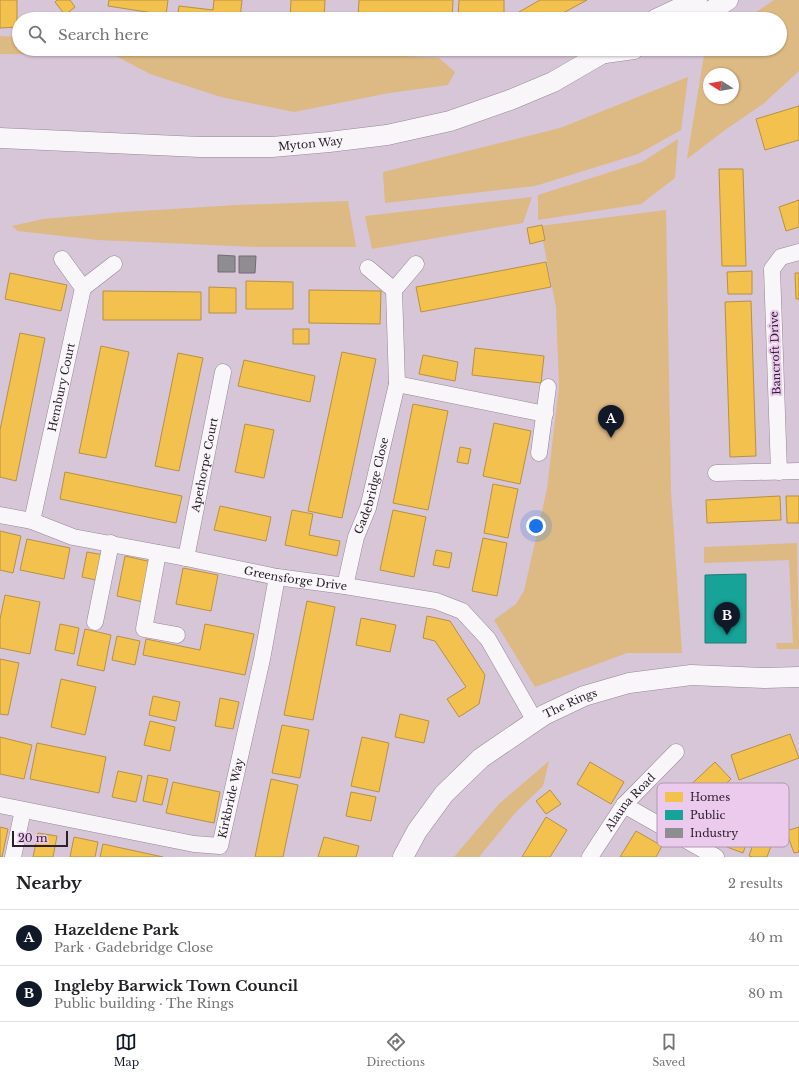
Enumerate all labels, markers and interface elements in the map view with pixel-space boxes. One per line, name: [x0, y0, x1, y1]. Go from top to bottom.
search box: [12, 12, 787, 56]
icon: search: [26, 23, 48, 45]
text: Search here: [58, 25, 149, 44]
north arrow: [703, 68, 739, 104]
street label: Myton Way: [278, 133, 344, 153]
street label: Bancroft Drive: [767, 311, 783, 395]
street label: Hembury Court: [45, 341, 78, 433]
pin: A: [598, 405, 624, 438]
street label: Apethorpe Court: [188, 415, 221, 514]
street label: Gadebridge Close: [351, 436, 391, 536]
your location: [526, 516, 546, 536]
street label: Greensforge Drive: [243, 563, 348, 593]
pin: B: [714, 602, 740, 635]
street label: The Rings: [541, 686, 599, 721]
street label: Kirkbride Way: [215, 757, 247, 840]
street label: Alauna Road: [601, 770, 659, 835]
legend: [657, 783, 789, 847]
text: Homes: [690, 790, 730, 804]
text: Public: [690, 808, 725, 822]
text: Industry: [690, 826, 738, 840]
scale bar: [12, 829, 68, 848]
text: 20 m: [18, 831, 48, 845]
text: Nearby: [16, 873, 82, 894]
text: 2 results: [728, 875, 783, 892]
text: Hazeldene Park: [54, 920, 179, 939]
text: A: [24, 929, 34, 946]
text: 40 m: [748, 929, 783, 946]
text: Park · Gadebridge Close: [54, 939, 213, 956]
text: Ingleby Barwick Town Council: [54, 976, 298, 995]
text: B: [24, 985, 34, 1002]
text: 80 m: [748, 985, 783, 1002]
text: Public building · The Rings: [54, 995, 234, 1012]
tab: Map: [114, 1031, 139, 1069]
tab: Directions: [366, 1031, 425, 1069]
tab: Saved: [652, 1031, 685, 1069]

